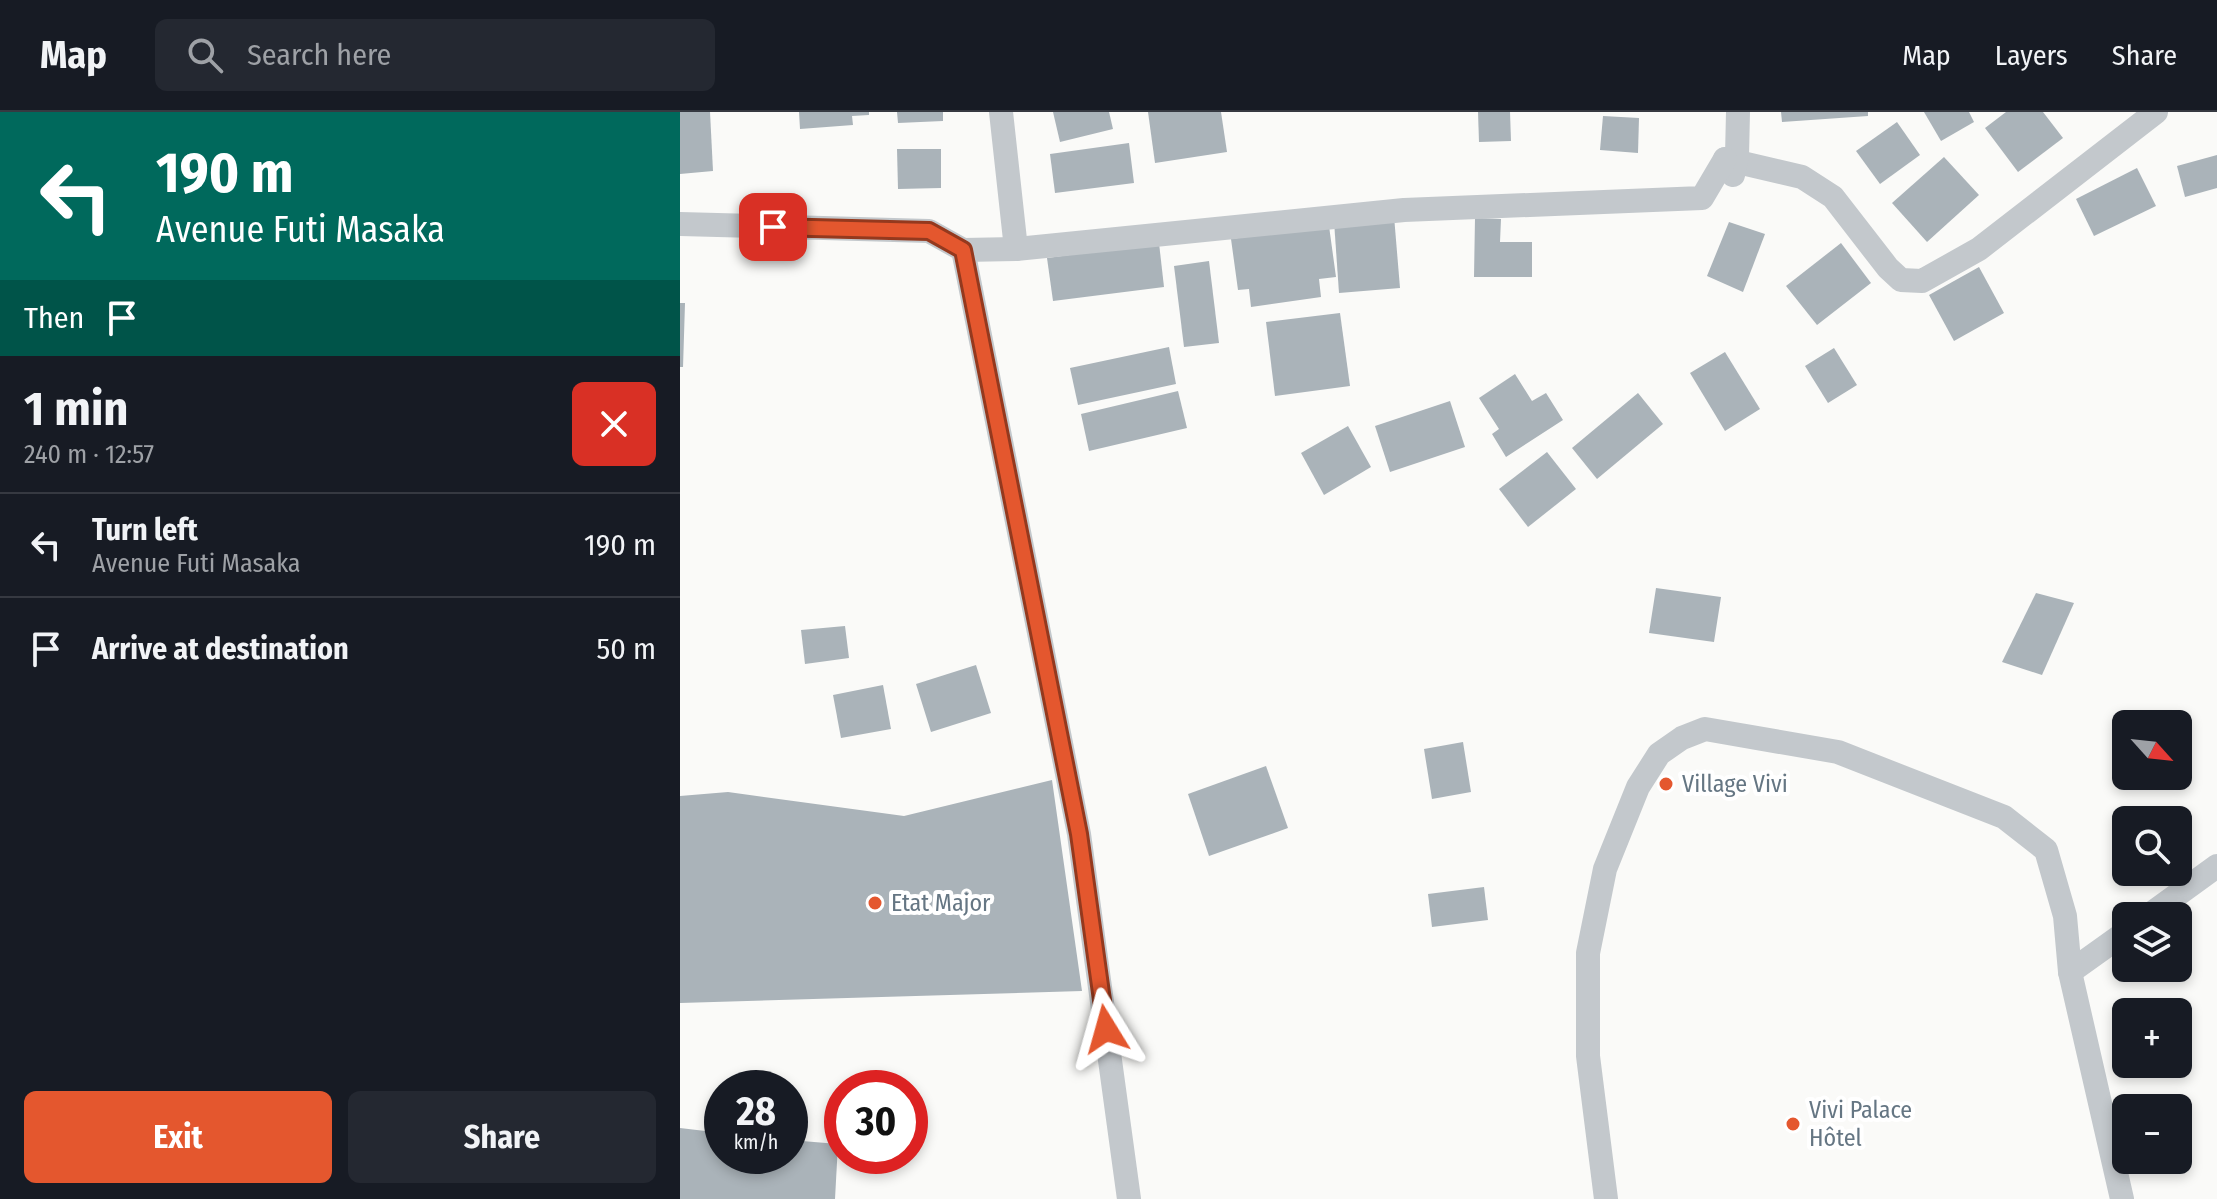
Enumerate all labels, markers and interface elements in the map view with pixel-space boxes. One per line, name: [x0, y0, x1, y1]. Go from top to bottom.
search box: [155, 19, 715, 91]
text: Map: [40, 32, 107, 78]
icon: search: [183, 33, 227, 77]
text: Search here: [247, 37, 391, 73]
text: Map: [1902, 39, 1951, 72]
text: Layers: [1995, 39, 2068, 72]
text: Share: [2112, 39, 2177, 72]
text: 190 m: [156, 140, 294, 207]
icon: left: [24, 144, 128, 248]
pin: [739, 193, 807, 261]
icon: arrive: [751, 205, 795, 249]
text: Avenue Futi Masaka: [156, 208, 445, 252]
icon: arrive: [100, 296, 144, 340]
text: Then: [24, 300, 84, 336]
text: 1 min: [24, 380, 129, 438]
button: close: [572, 382, 656, 466]
text: 240 m · 12:57: [24, 439, 154, 470]
text: Turn left: [92, 512, 198, 548]
icon: left: [24, 523, 68, 567]
text: 190 m: [584, 527, 656, 563]
text: Avenue Futi Masaka: [92, 548, 301, 579]
icon: arrive: [24, 627, 68, 671]
text: Arrive at destination: [92, 631, 349, 667]
text: 50 m: [596, 631, 656, 667]
north arrow: [2112, 710, 2192, 790]
map controls: [2112, 710, 2192, 1174]
place label: Village Vivi: [1682, 770, 1788, 798]
marker: Village Vivi: [1657, 775, 1675, 793]
button: search: [2112, 806, 2192, 886]
place label: Etat Major: [891, 889, 991, 917]
marker: Etat Major: [866, 894, 884, 912]
button: layers: [2112, 902, 2192, 982]
position arrow: [1064, 987, 1148, 1071]
button: +: [2112, 998, 2192, 1078]
speed limit sign: 30: [824, 1070, 928, 1174]
text: 28: [736, 1088, 776, 1136]
button: Exit: [24, 1091, 332, 1183]
button: Share: [348, 1091, 656, 1183]
button: −: [2112, 1094, 2192, 1174]
place label: Vivi Palace Hôtel: [1809, 1096, 1912, 1152]
marker: Vivi Palace Hôtel: [1784, 1115, 1802, 1133]
text: km/h: [734, 1130, 778, 1154]

